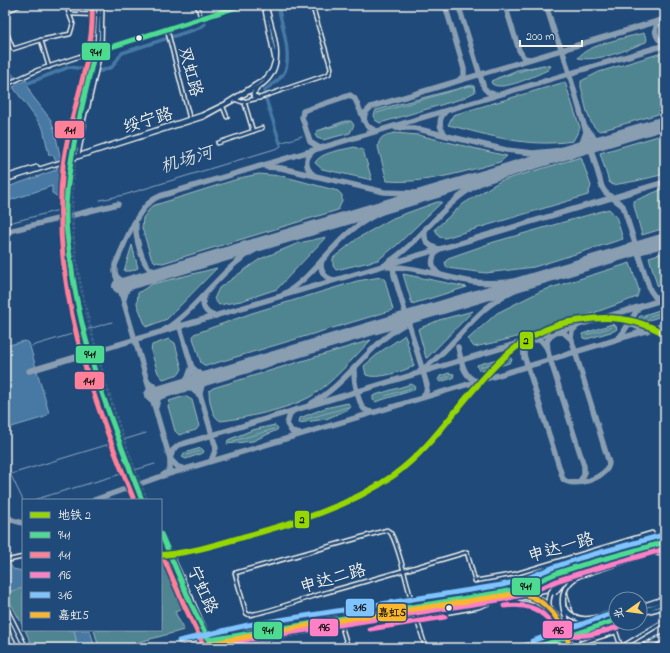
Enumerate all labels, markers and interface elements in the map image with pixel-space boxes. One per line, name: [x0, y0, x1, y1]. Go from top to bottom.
scale bar: [520, 22, 582, 48]
text: 200 m: [526, 28, 555, 46]
unlabelled marker: [134, 33, 144, 43]
line badge: 941: [81, 42, 111, 61]
street label: 双虹路: [171, 44, 209, 100]
text: 941: [89, 45, 102, 61]
street label: 绥宁路: [120, 102, 176, 140]
line badge: 141: [54, 120, 85, 139]
text: 141: [64, 123, 76, 139]
water label: 机场河: [157, 140, 219, 181]
line badge: 2: [519, 331, 534, 350]
text: 2: [522, 333, 529, 349]
line badge: 941: [75, 345, 105, 364]
text: 941: [83, 347, 96, 363]
line badge: 141: [74, 371, 105, 390]
text: 141: [83, 374, 95, 390]
legend: [22, 499, 162, 631]
text: 地铁 2: [58, 507, 91, 525]
line badge: 2: [294, 510, 310, 529]
text: 2: [298, 512, 305, 528]
text: 941: [58, 527, 71, 545]
street label: 申达一路: [525, 527, 597, 569]
text: 141: [58, 547, 71, 565]
street label: 申达二路: [297, 558, 369, 600]
street label: 宁虹路: [180, 562, 224, 618]
text: 196: [58, 567, 71, 585]
line badge: 941: [511, 577, 541, 596]
text: 941: [519, 579, 532, 595]
text: 316: [58, 587, 73, 605]
north arrow: [608, 591, 648, 631]
line badge: 316: [345, 598, 375, 617]
text: 316: [353, 600, 367, 616]
line badge: 嘉虹5: [377, 603, 407, 622]
unlabelled marker: [444, 603, 454, 613]
text: 嘉虹5: [378, 605, 407, 621]
text: 北: [610, 606, 628, 620]
text: 嘉虹5: [58, 607, 89, 625]
line badge: 196: [309, 618, 339, 637]
text: 196: [318, 620, 330, 636]
line badge: 196: [542, 620, 573, 639]
line badge: 941: [253, 621, 283, 640]
text: 941: [261, 623, 274, 639]
text: 196: [552, 623, 564, 639]

